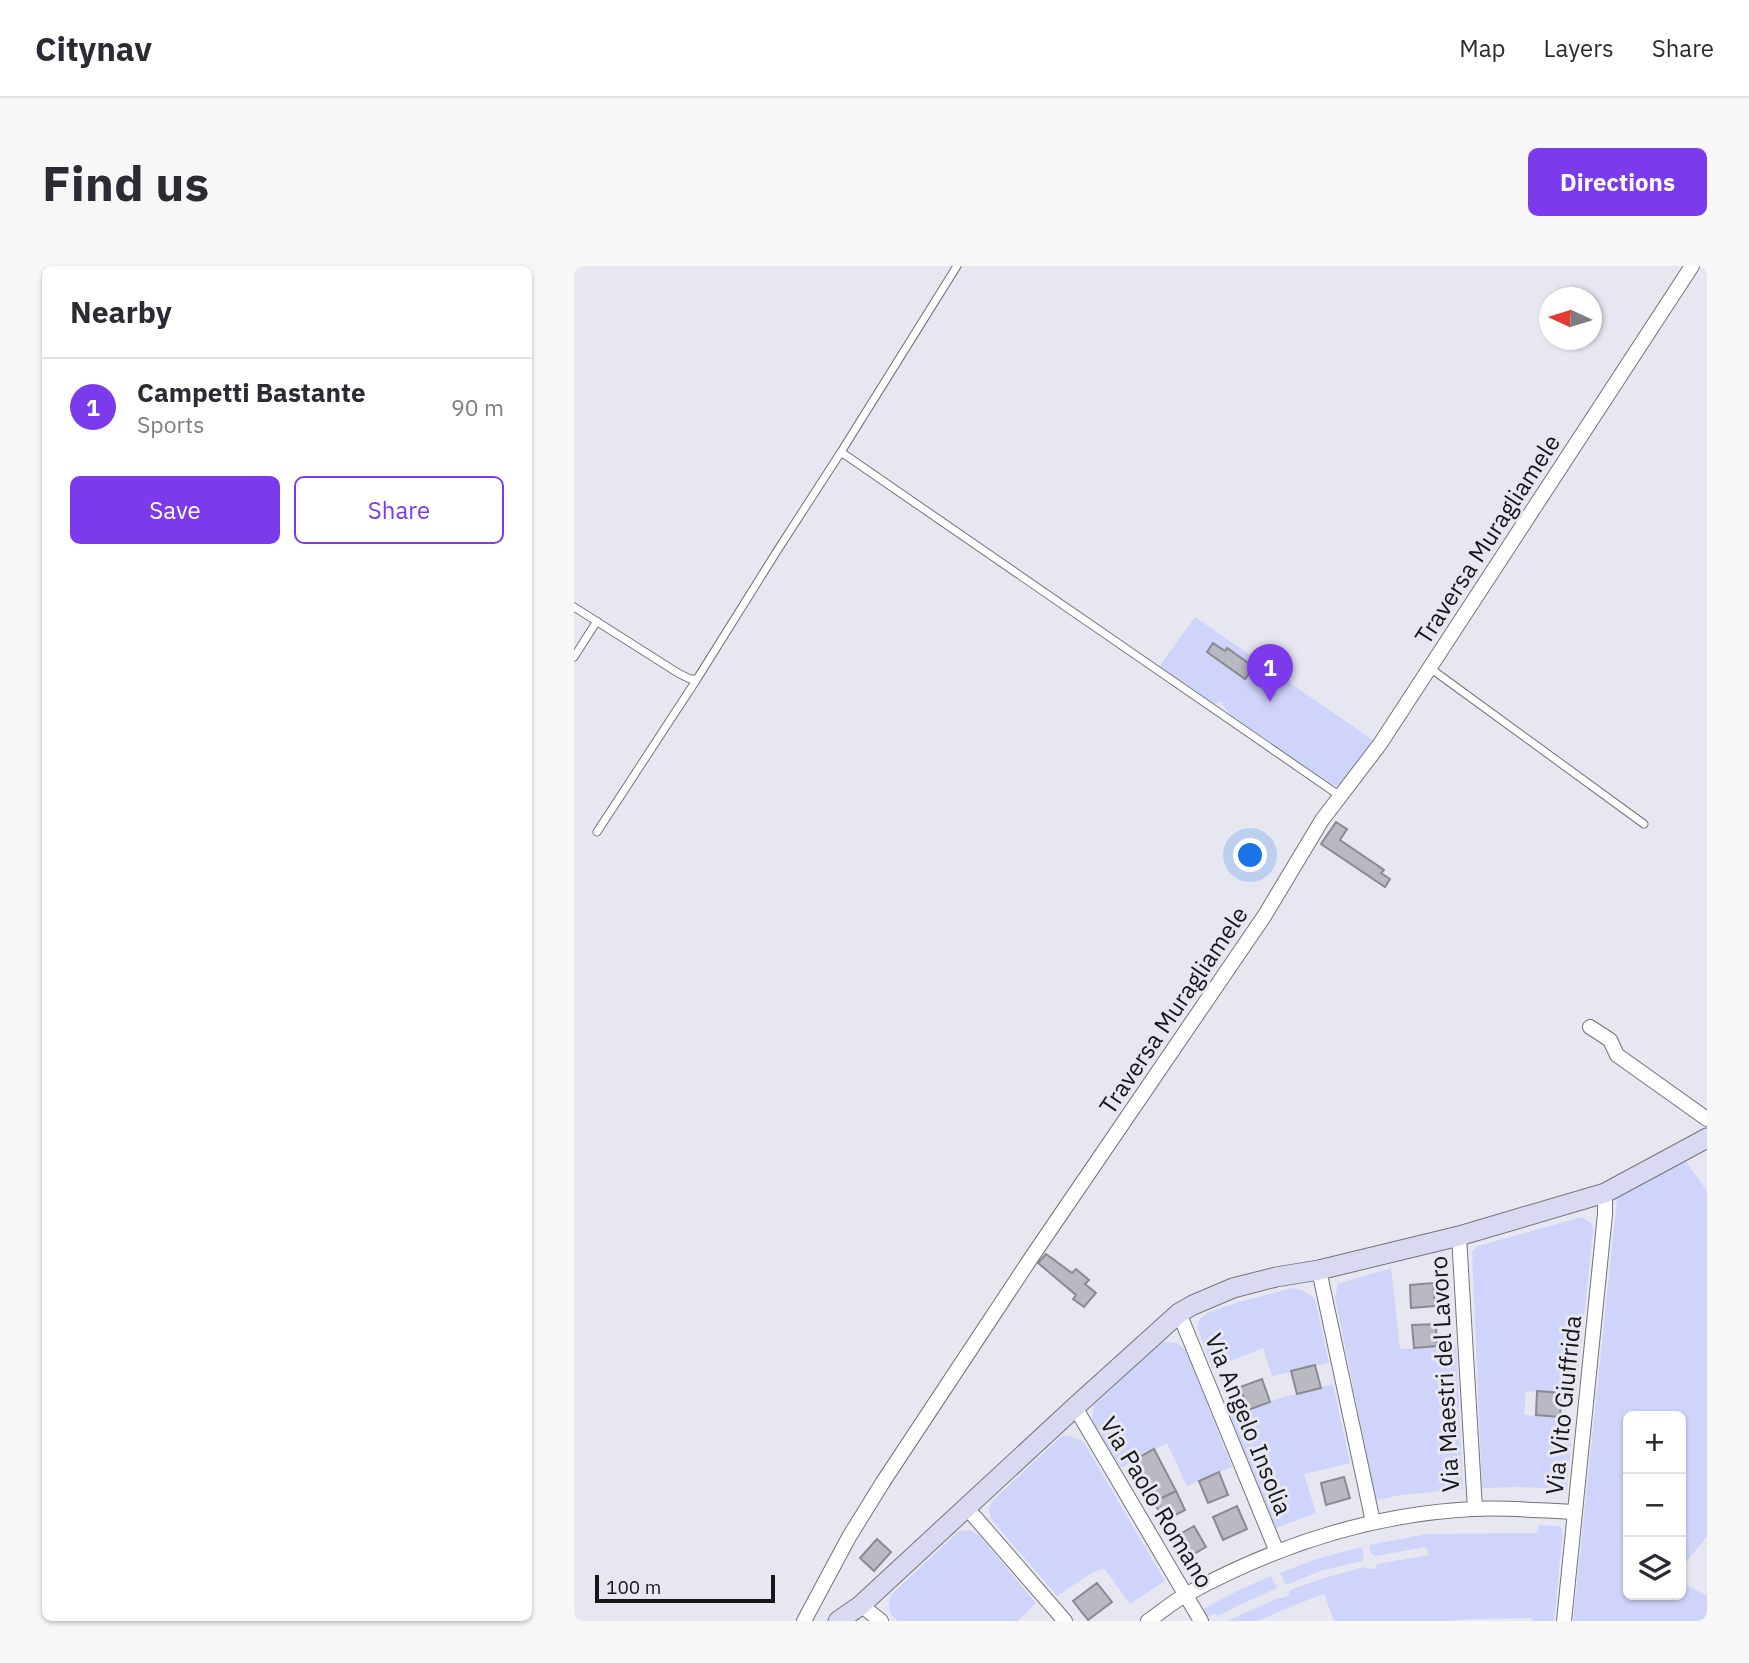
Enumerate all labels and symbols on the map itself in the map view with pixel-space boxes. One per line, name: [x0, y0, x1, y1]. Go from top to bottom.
north arrow: [1539, 287, 1602, 350]
street label: Traversa Muragliamele: [1407, 428, 1567, 650]
pin: 1: [1247, 644, 1293, 702]
your location: [1233, 838, 1267, 872]
street label: Traversa Muragliamele: [1091, 900, 1255, 1120]
street label: Via Maestri del Lavoro: [1422, 1255, 1466, 1493]
street label: Via Vito Giuffrida: [1538, 1313, 1588, 1496]
street label: Via Angelo Insolia: [1198, 1328, 1300, 1520]
street label: Via Paolo Romano: [1093, 1410, 1221, 1594]
scale bar: [595, 1572, 775, 1604]

